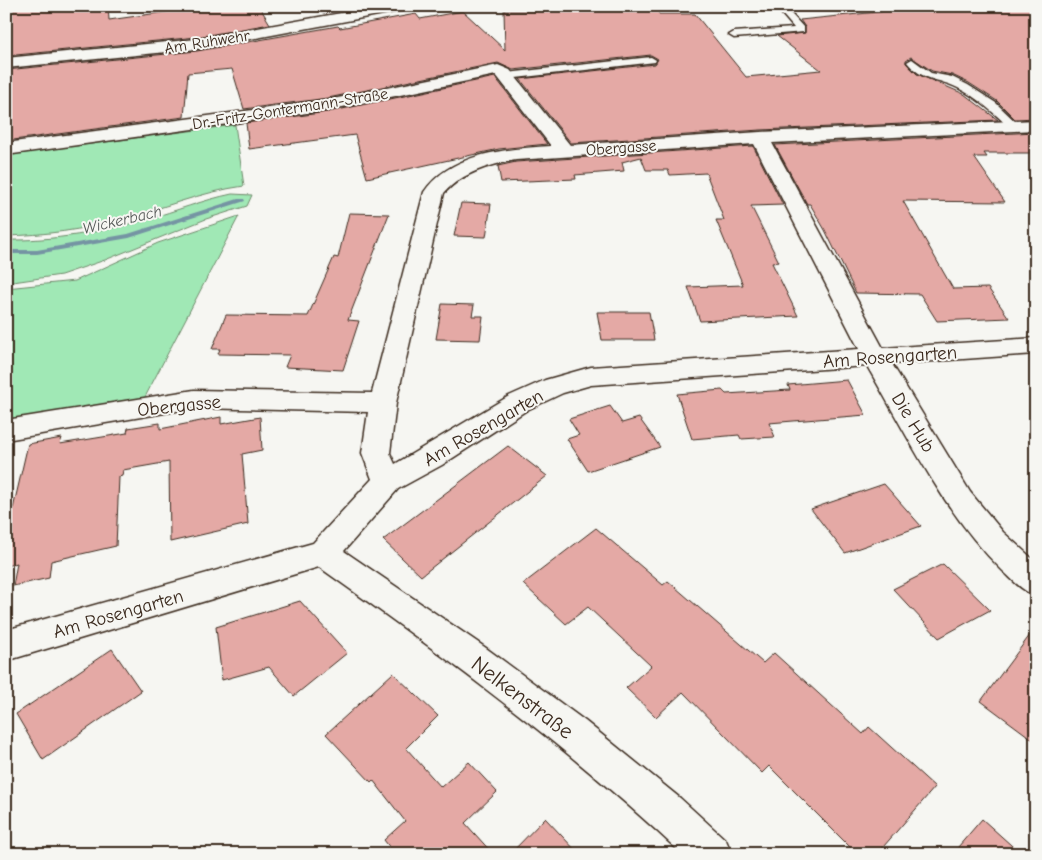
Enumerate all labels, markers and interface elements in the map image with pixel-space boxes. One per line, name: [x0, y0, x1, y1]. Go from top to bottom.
street label: Am Ruhwehr: [163, 26, 252, 58]
street label: Dr.-Fritz-Gontermann-Straße: [191, 85, 389, 133]
street label: Obergasse: [585, 137, 657, 159]
water label: Wickerbach: [81, 202, 163, 238]
street label: Am Rosengarten: [822, 341, 958, 373]
street label: Am Rosengarten: [420, 385, 547, 471]
street label: Die Hub: [887, 389, 940, 456]
street label: Obergasse: [136, 391, 222, 421]
street label: Am Rosengarten: [51, 585, 186, 643]
street label: Nelkenstraße: [466, 651, 579, 745]

